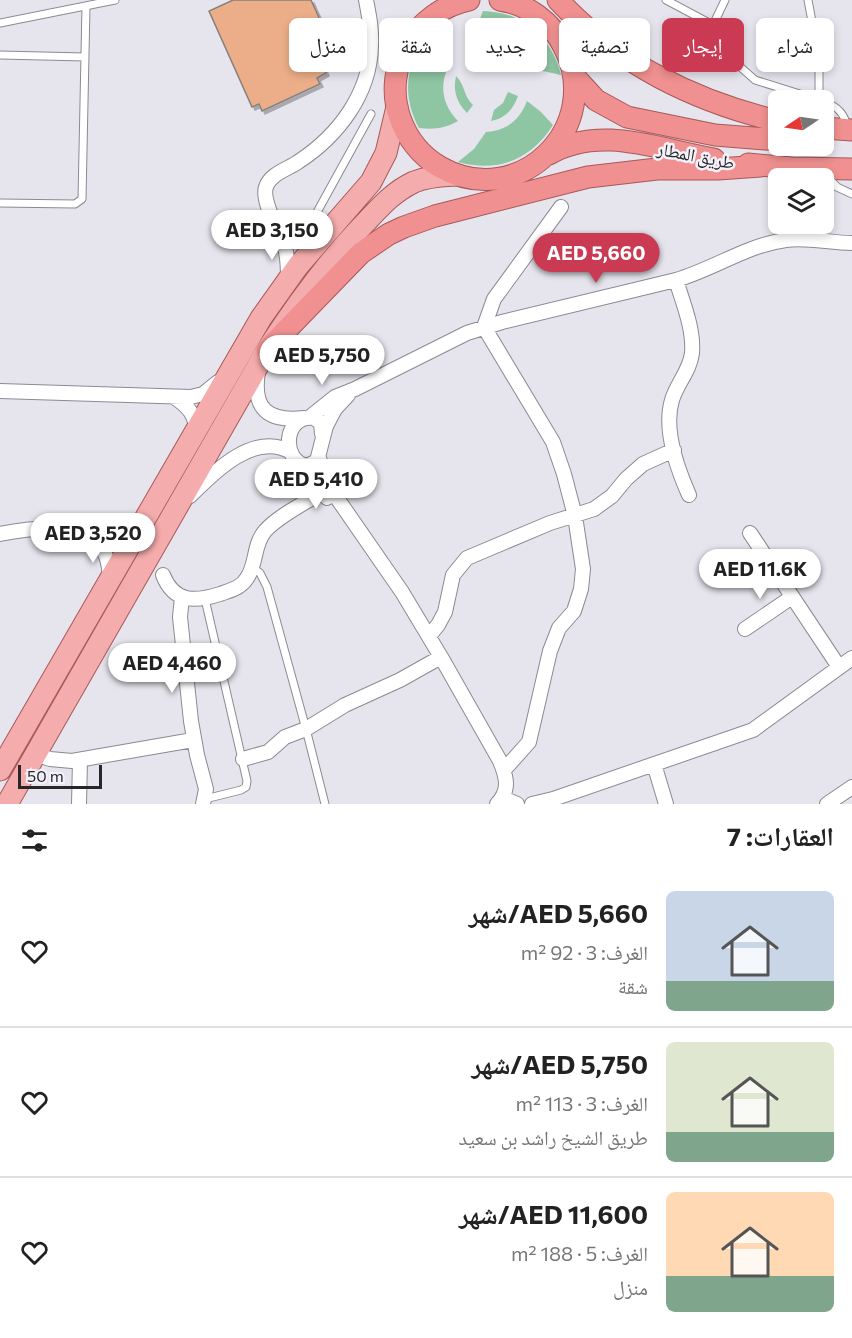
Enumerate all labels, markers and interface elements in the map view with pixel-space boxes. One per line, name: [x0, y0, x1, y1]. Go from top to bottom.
chip: منزل: [289, 18, 367, 72]
chip: شقة: [379, 18, 453, 72]
chip: جديد: [465, 18, 547, 72]
chip: تصفية: [559, 18, 650, 72]
chip: إيجار: [662, 18, 744, 72]
chip: شراء: [756, 18, 834, 72]
north arrow: [768, 90, 834, 156]
map controls: [768, 90, 834, 234]
street label: طريق المطار: [654, 137, 737, 174]
button: layers: [768, 168, 834, 234]
pin: AED 3,150: [203, 210, 341, 261]
text: AED 3,150: [225, 217, 319, 241]
pin: AED 5,660: [527, 233, 665, 284]
text: AED 5,660: [547, 240, 645, 264]
pin: AED 5,750: [253, 335, 391, 386]
text: AED 5,750: [274, 342, 370, 366]
pin: AED 5,410: [247, 459, 385, 510]
text: AED 5,410: [268, 466, 364, 490]
pin: AED 3,520: [24, 513, 162, 564]
text: AED 3,520: [44, 520, 142, 544]
pin: AED 11.6K: [691, 549, 829, 600]
text: AED 11.6K: [713, 556, 807, 580]
pin: AED 4,460: [103, 643, 241, 694]
text: AED 4,460: [122, 650, 222, 674]
scale bar: [18, 762, 102, 790]
text: 50 m: [27, 766, 64, 785]
text: العقارات: 7: [727, 820, 834, 851]
icon: filters: [18, 824, 51, 857]
text: AED 5,660/شهر: [469, 897, 648, 928]
icon: home: [714, 915, 786, 987]
icon: heart: [18, 935, 51, 968]
text: الغرف: 3 · 92 m²: [521, 940, 648, 964]
text: شقة: [618, 974, 648, 998]
text: AED 5,750/شهر: [472, 1048, 648, 1079]
icon: home: [714, 1066, 786, 1138]
icon: heart: [18, 1086, 51, 1119]
text: الغرف: 3 · 113 m²: [515, 1091, 648, 1115]
text: طريق الشيخ راشد بن سعيد: [458, 1125, 648, 1149]
text: AED 11,600/شهر: [459, 1198, 648, 1229]
icon: home: [714, 1216, 786, 1288]
icon: heart: [18, 1236, 51, 1269]
text: الغرف: 5 · 188 m²: [511, 1241, 648, 1265]
text: منزل: [613, 1275, 648, 1299]

